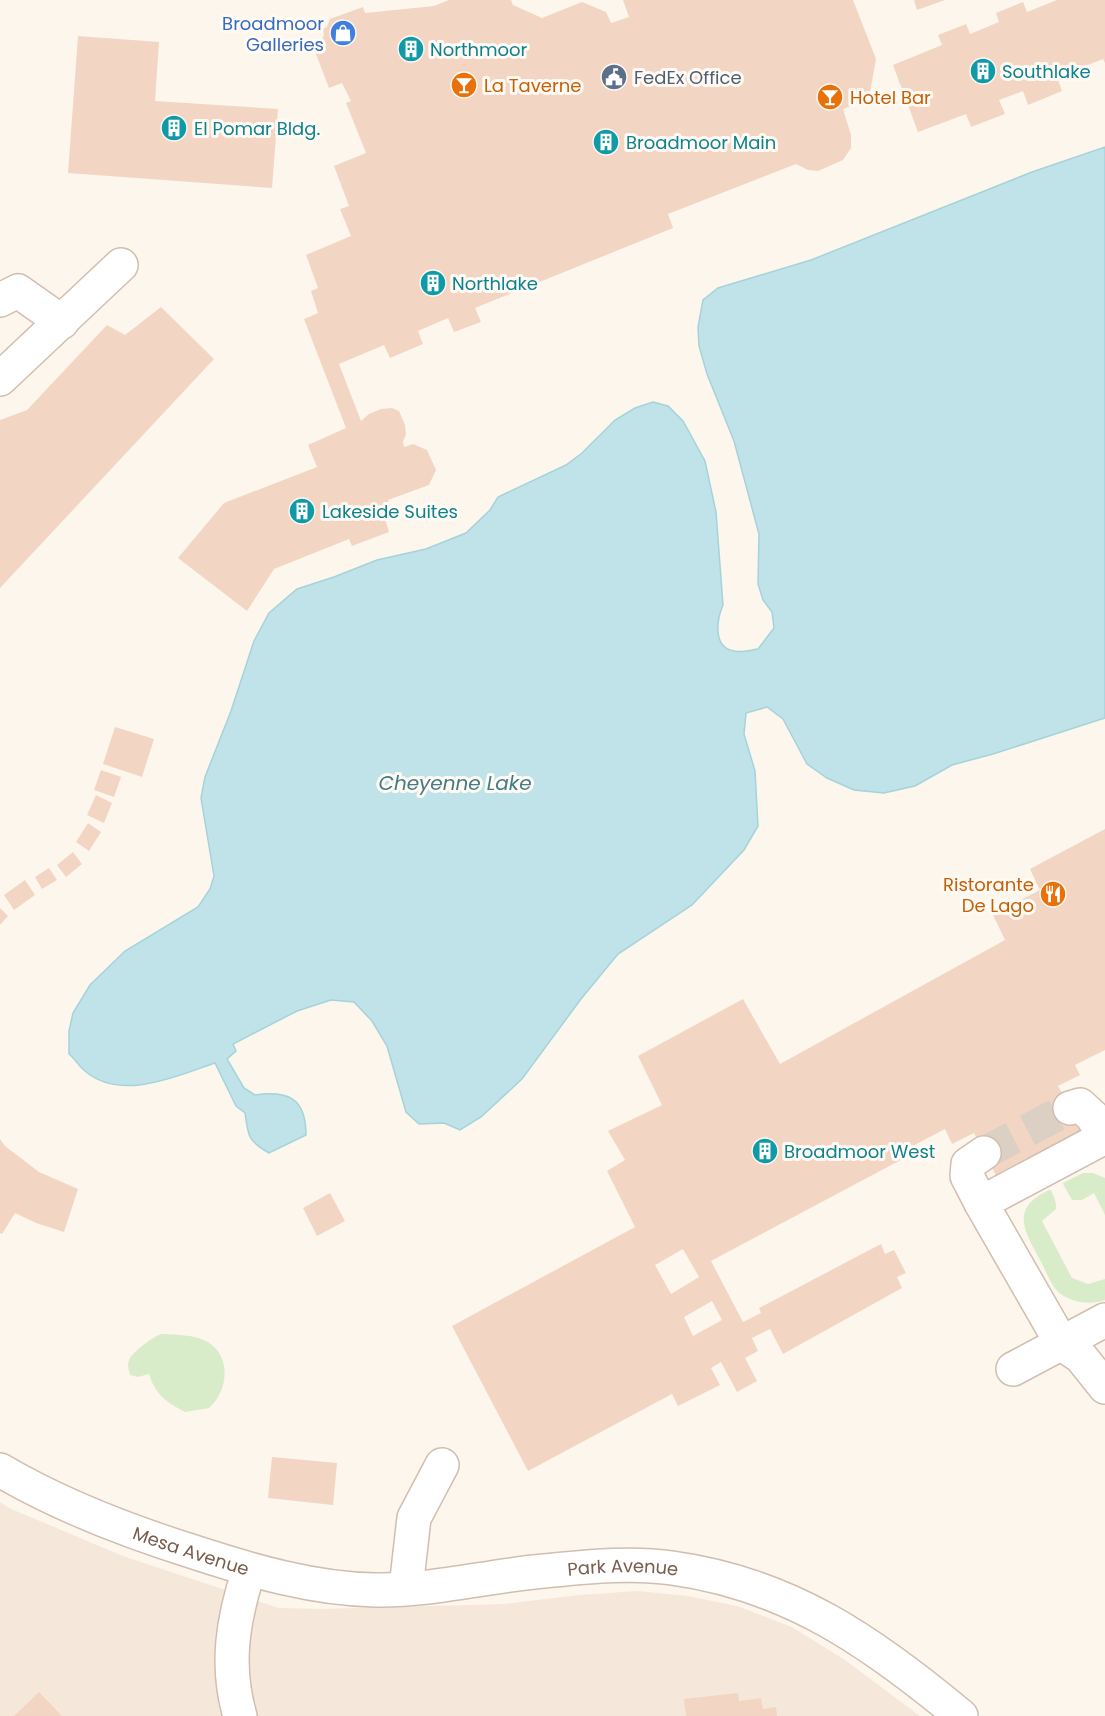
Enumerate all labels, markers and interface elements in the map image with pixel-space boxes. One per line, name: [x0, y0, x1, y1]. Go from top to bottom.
place label: Broadmoor Galleries: [222, 11, 324, 57]
shop icon: Broadmoor Galleries: [328, 18, 358, 48]
building icon: Northmoor: [396, 34, 426, 64]
place label: Northmoor: [430, 37, 528, 62]
building icon: Southlake: [968, 56, 998, 86]
place label: Southlake: [1002, 59, 1091, 84]
public building icon: FedEx Office: [599, 62, 629, 92]
place label: FedEx Office: [634, 65, 742, 90]
bar icon: La Taverne: [449, 70, 479, 100]
place label: La Taverne: [484, 73, 581, 98]
bar icon: Hotel Bar: [815, 82, 845, 112]
place label: Hotel Bar: [850, 85, 931, 110]
building icon: El Pomar Bldg.: [159, 113, 189, 143]
place label: El Pomar Bldg.: [194, 116, 320, 141]
building icon: Broadmoor Main: [591, 127, 621, 157]
place label: Broadmoor Main: [626, 130, 776, 155]
building icon: Northlake: [418, 268, 448, 298]
place label: Northlake: [452, 271, 538, 296]
building icon: Lakeside Suites: [287, 496, 317, 526]
place label: Lakeside Suites: [322, 499, 458, 524]
water label: Cheyenne Lake: [378, 769, 532, 797]
place label: Ristorante De Lago: [943, 872, 1034, 918]
restaurant icon: Ristorante De Lago: [1038, 879, 1068, 909]
building icon: Broadmoor West: [750, 1136, 780, 1166]
place label: Broadmoor West: [784, 1139, 935, 1164]
street label: Mesa Avenue: [130, 1520, 252, 1581]
street label: Park Avenue: [566, 1553, 680, 1581]

